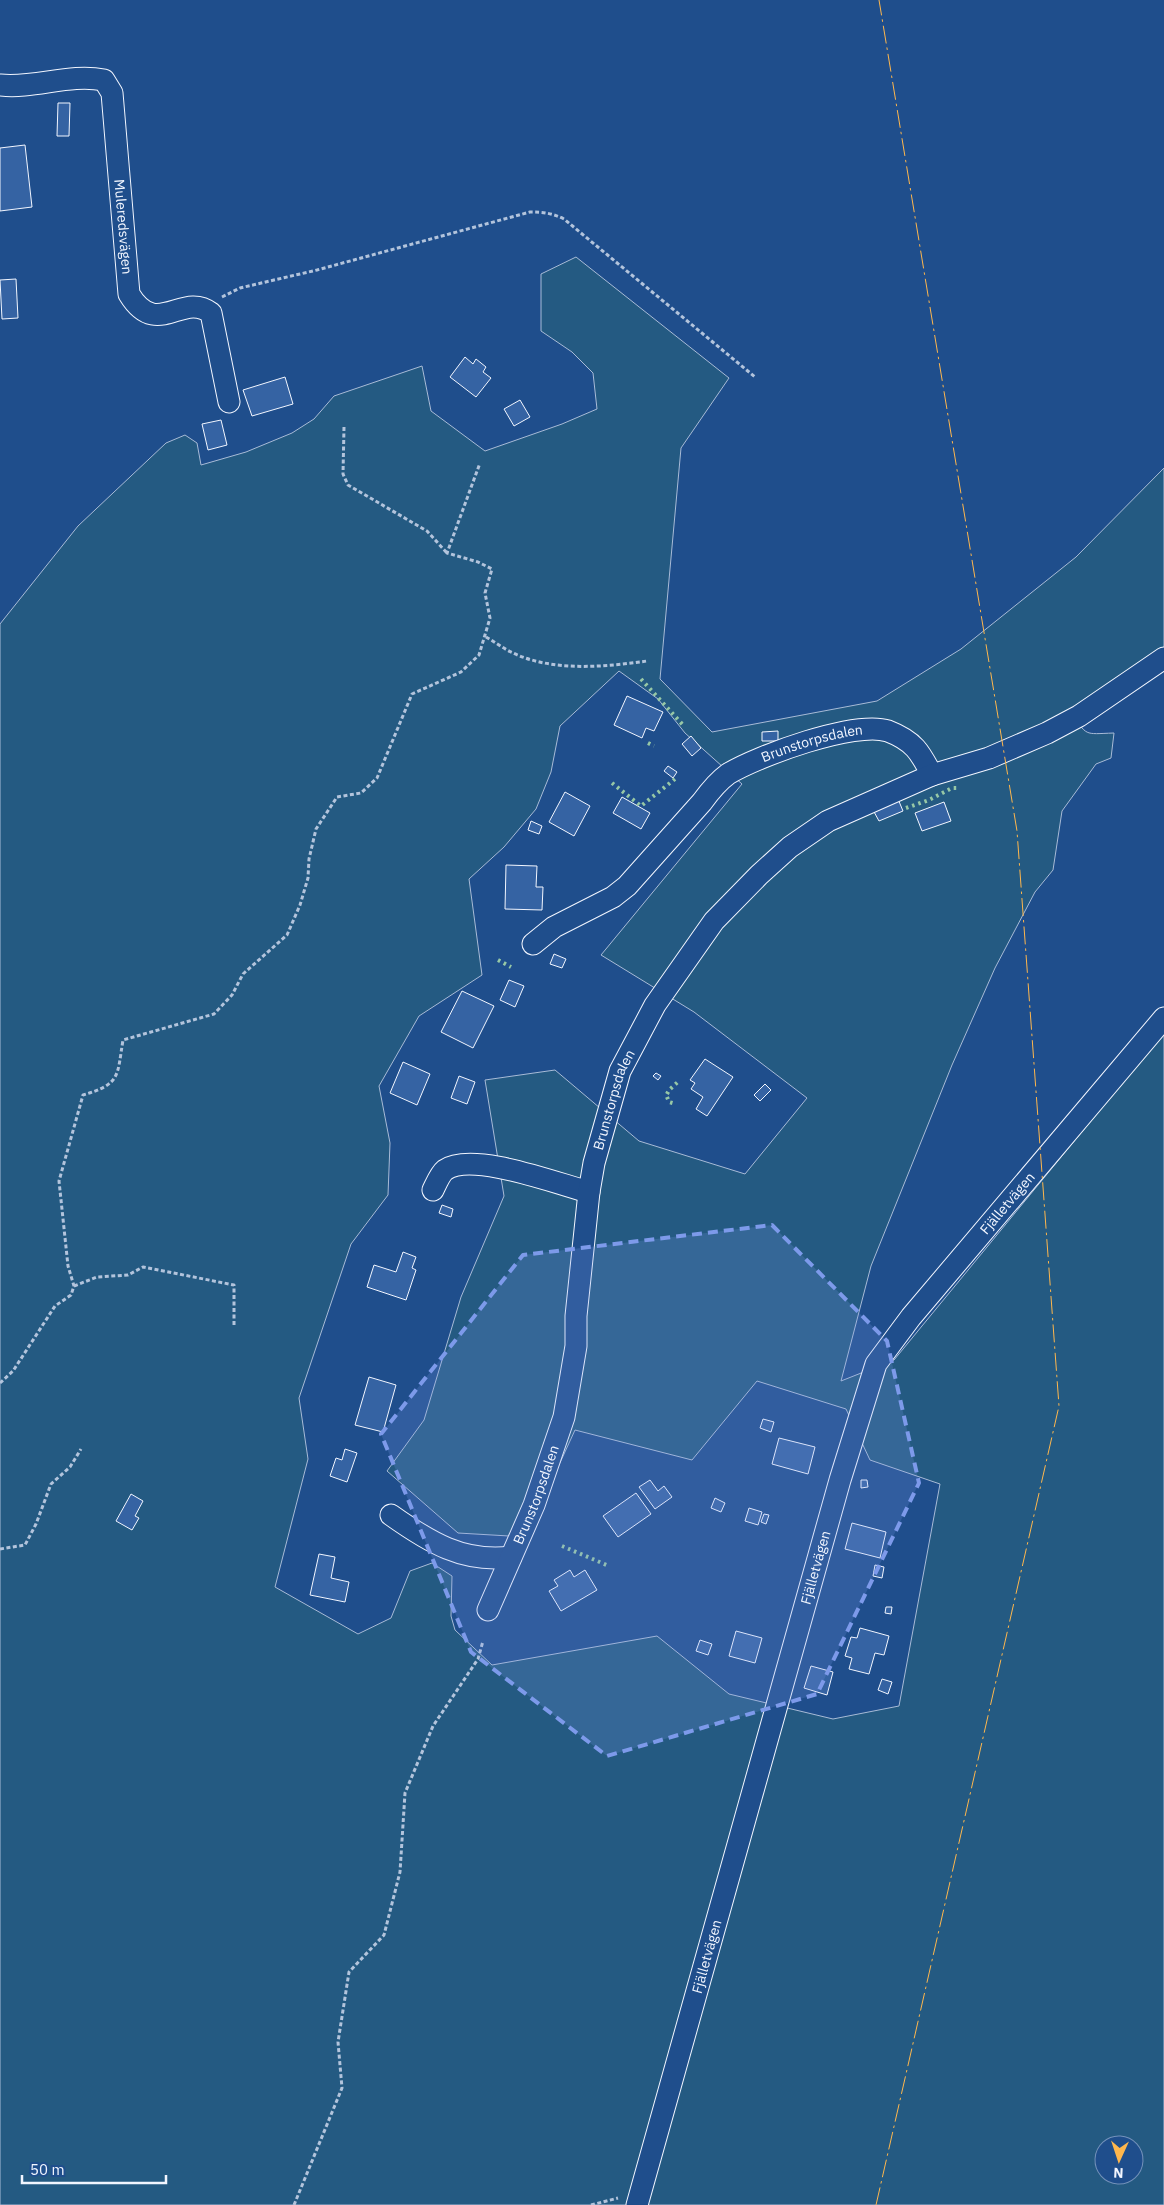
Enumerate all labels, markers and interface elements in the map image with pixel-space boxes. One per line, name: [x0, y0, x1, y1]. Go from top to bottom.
street label: Muleredsvägen: [110, 178, 136, 275]
street label: Brunstorpsdalen: [758, 720, 864, 766]
street label: Brunstorpsdalen: [589, 1046, 639, 1152]
street label: Fjälletvägen: [976, 1168, 1039, 1238]
street label: Brunstorpsdalen: [509, 1443, 563, 1547]
street label: Fjälletvägen: [797, 1528, 834, 1607]
street label: Fjälletvägen: [688, 1918, 725, 1996]
north arrow: [1094, 2135, 1144, 2185]
scale bar: [22, 2152, 166, 2184]
text: 50 m: [30, 2160, 65, 2179]
text: N: [1113, 2164, 1124, 2182]

